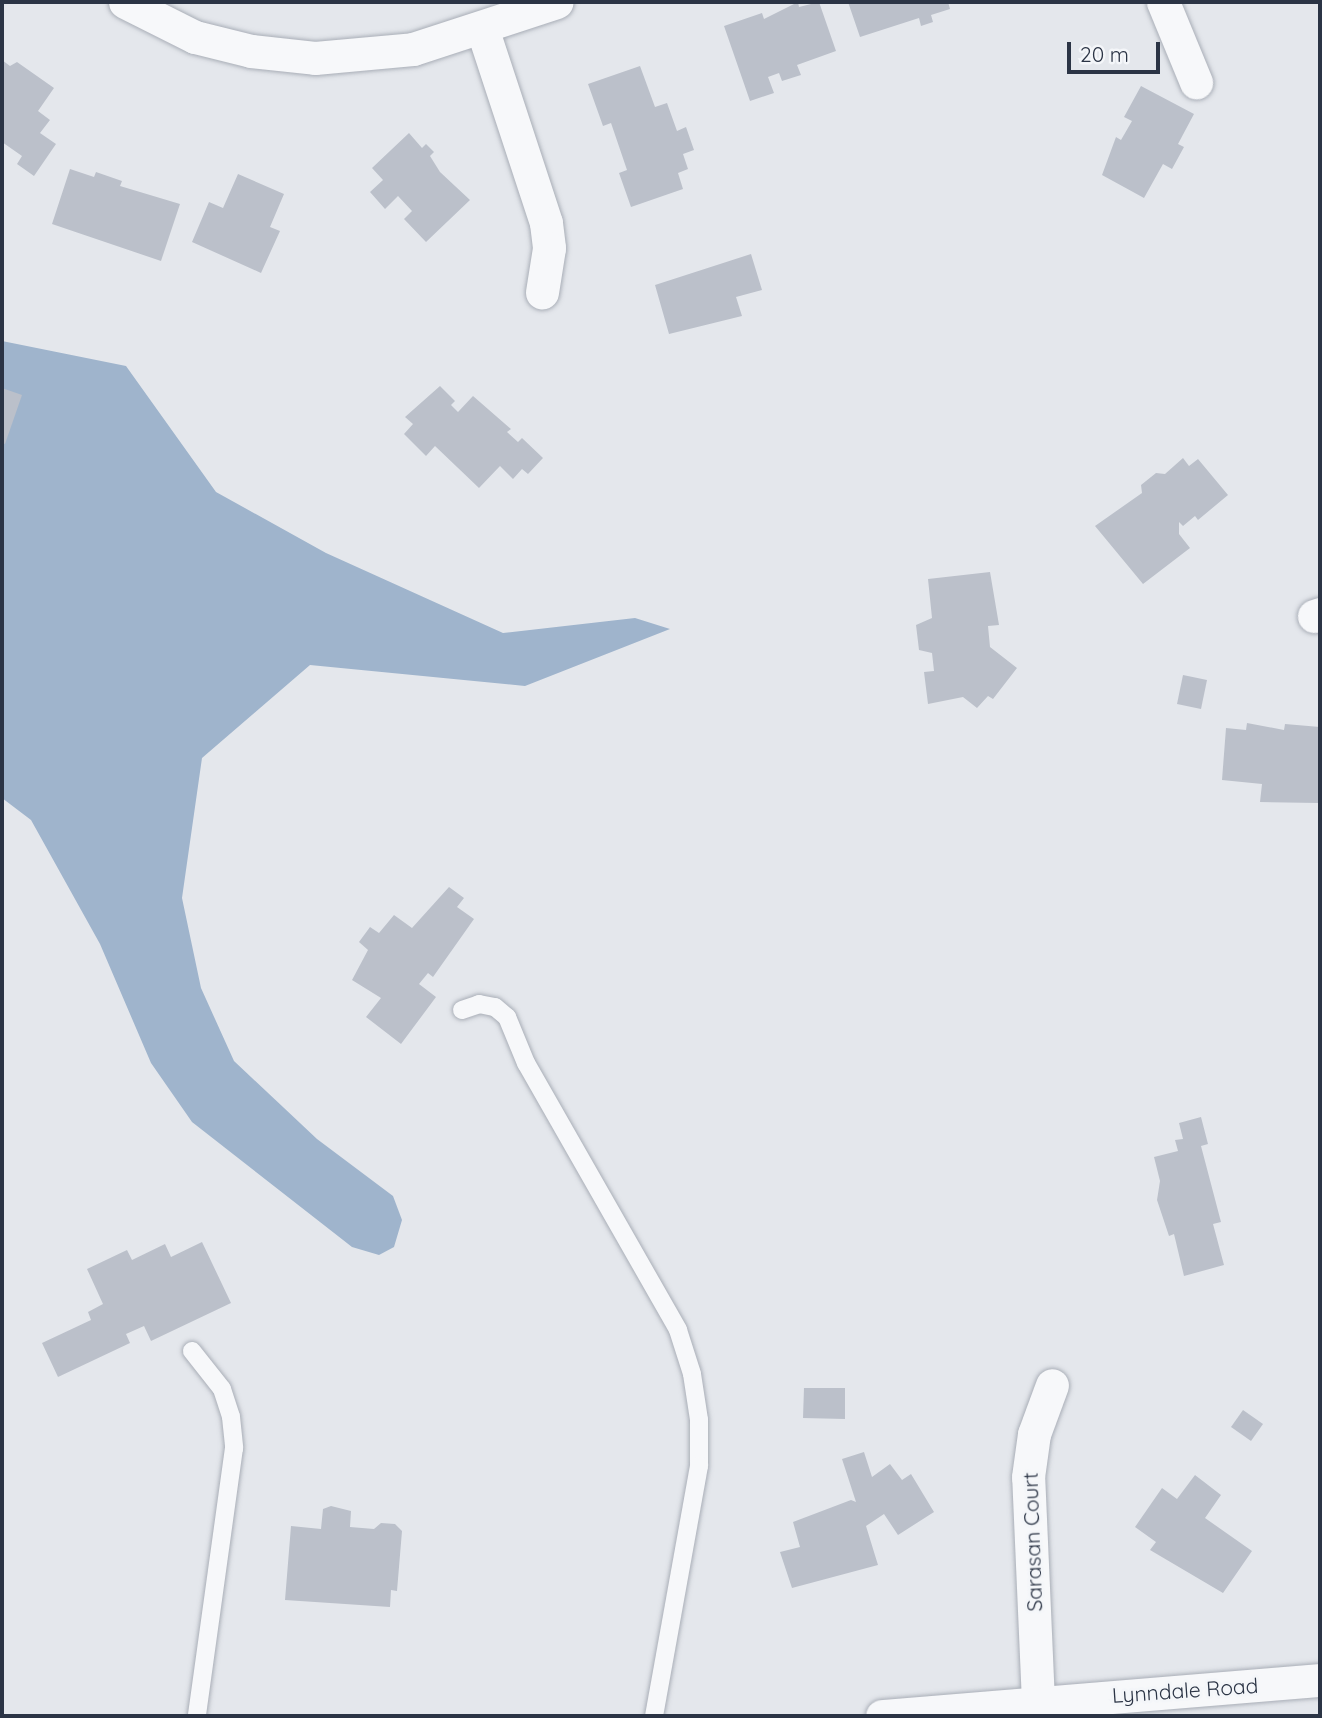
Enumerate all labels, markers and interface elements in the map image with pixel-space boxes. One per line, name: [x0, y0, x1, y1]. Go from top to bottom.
scale bar: [1070, 28, 1163, 72]
text: 20 m: [1080, 41, 1129, 67]
street label: Sarasan Court: [1017, 1472, 1047, 1612]
street label: Lynndale Road: [1111, 1672, 1259, 1708]

